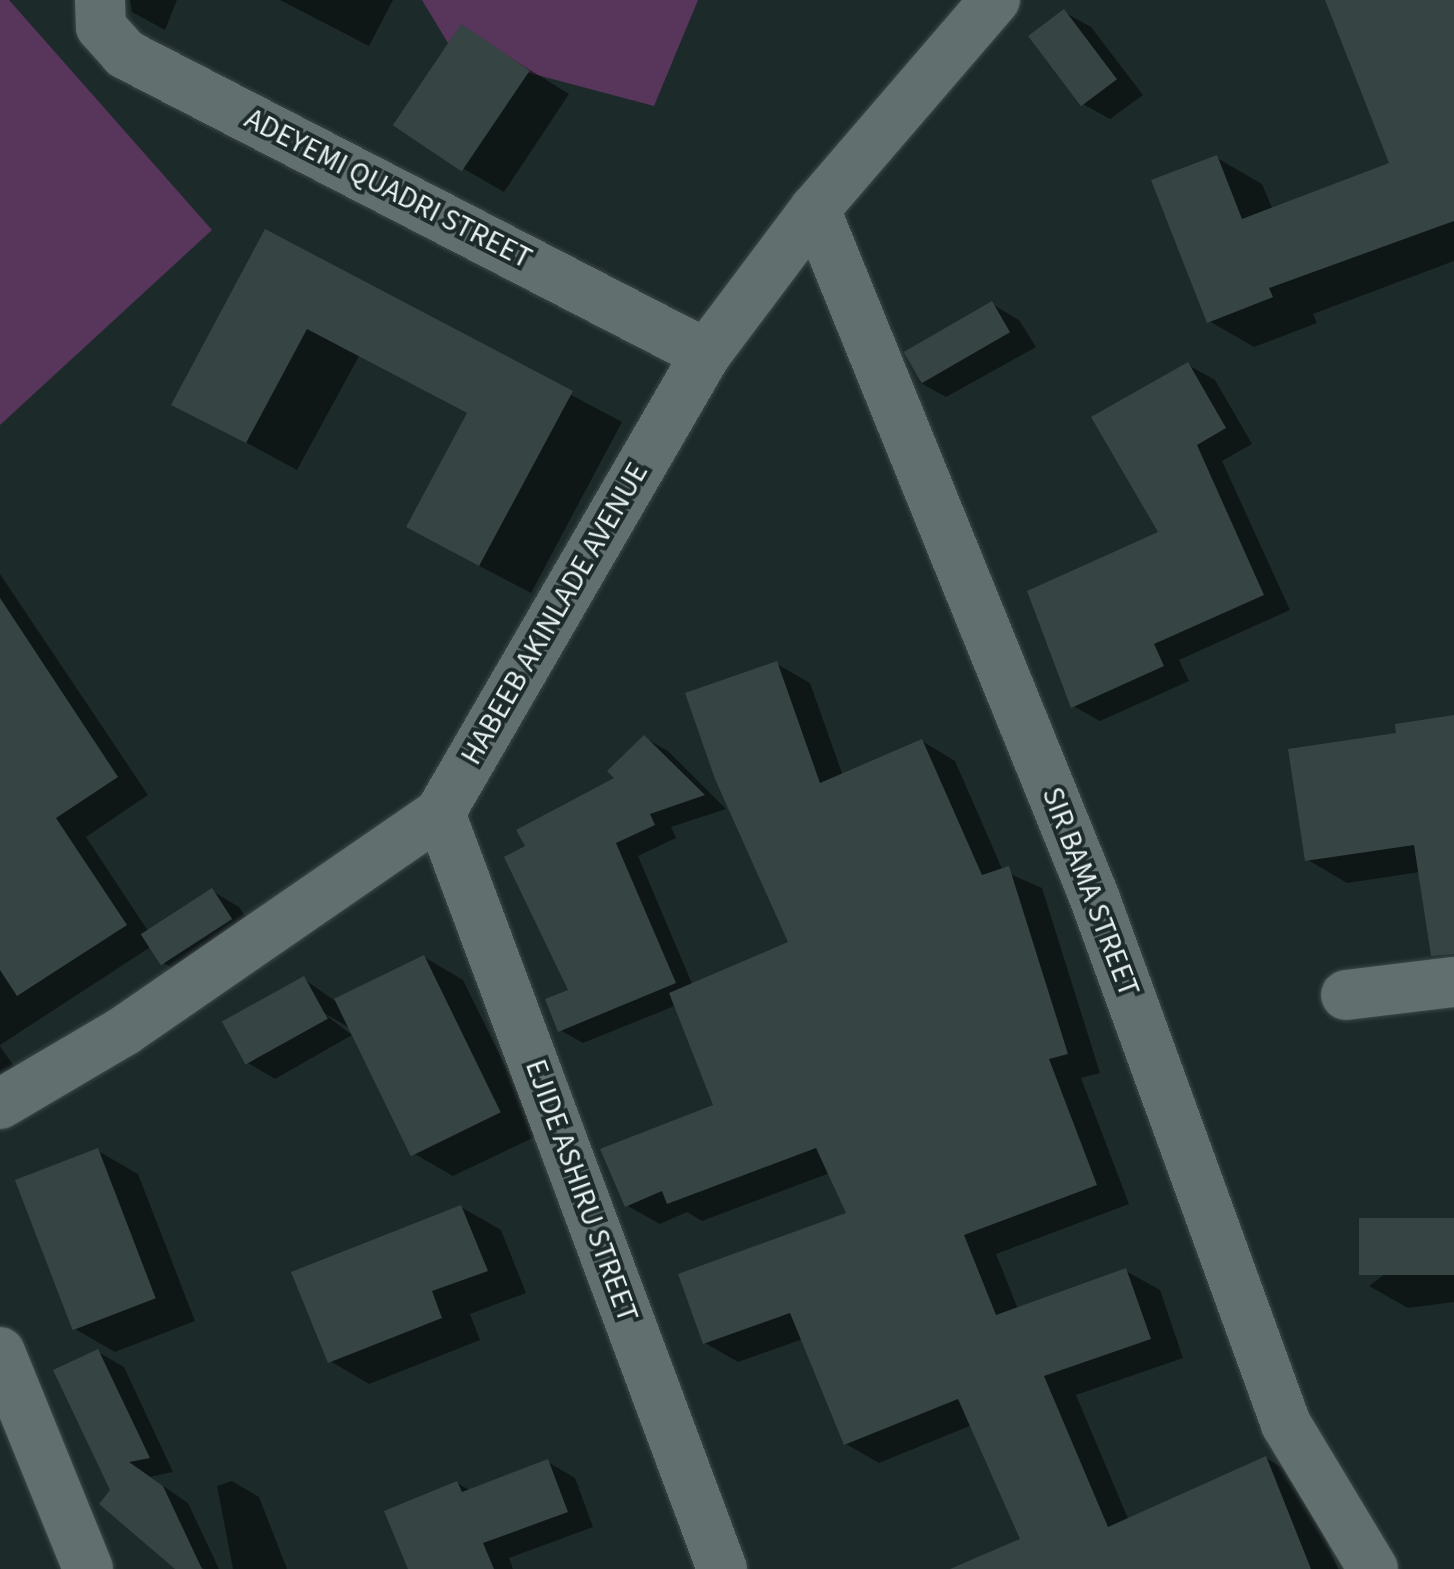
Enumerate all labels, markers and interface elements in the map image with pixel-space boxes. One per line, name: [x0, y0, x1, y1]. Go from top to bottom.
street label: ADEYEMI QUADRI STREET: [239, 101, 537, 277]
street label: HABEEB AKINLADE AVENUE: [454, 457, 656, 771]
street label: SIR BAMA STREET: [1034, 782, 1146, 1002]
street label: EJIDE ASHIRU STREET: [517, 1055, 645, 1327]

